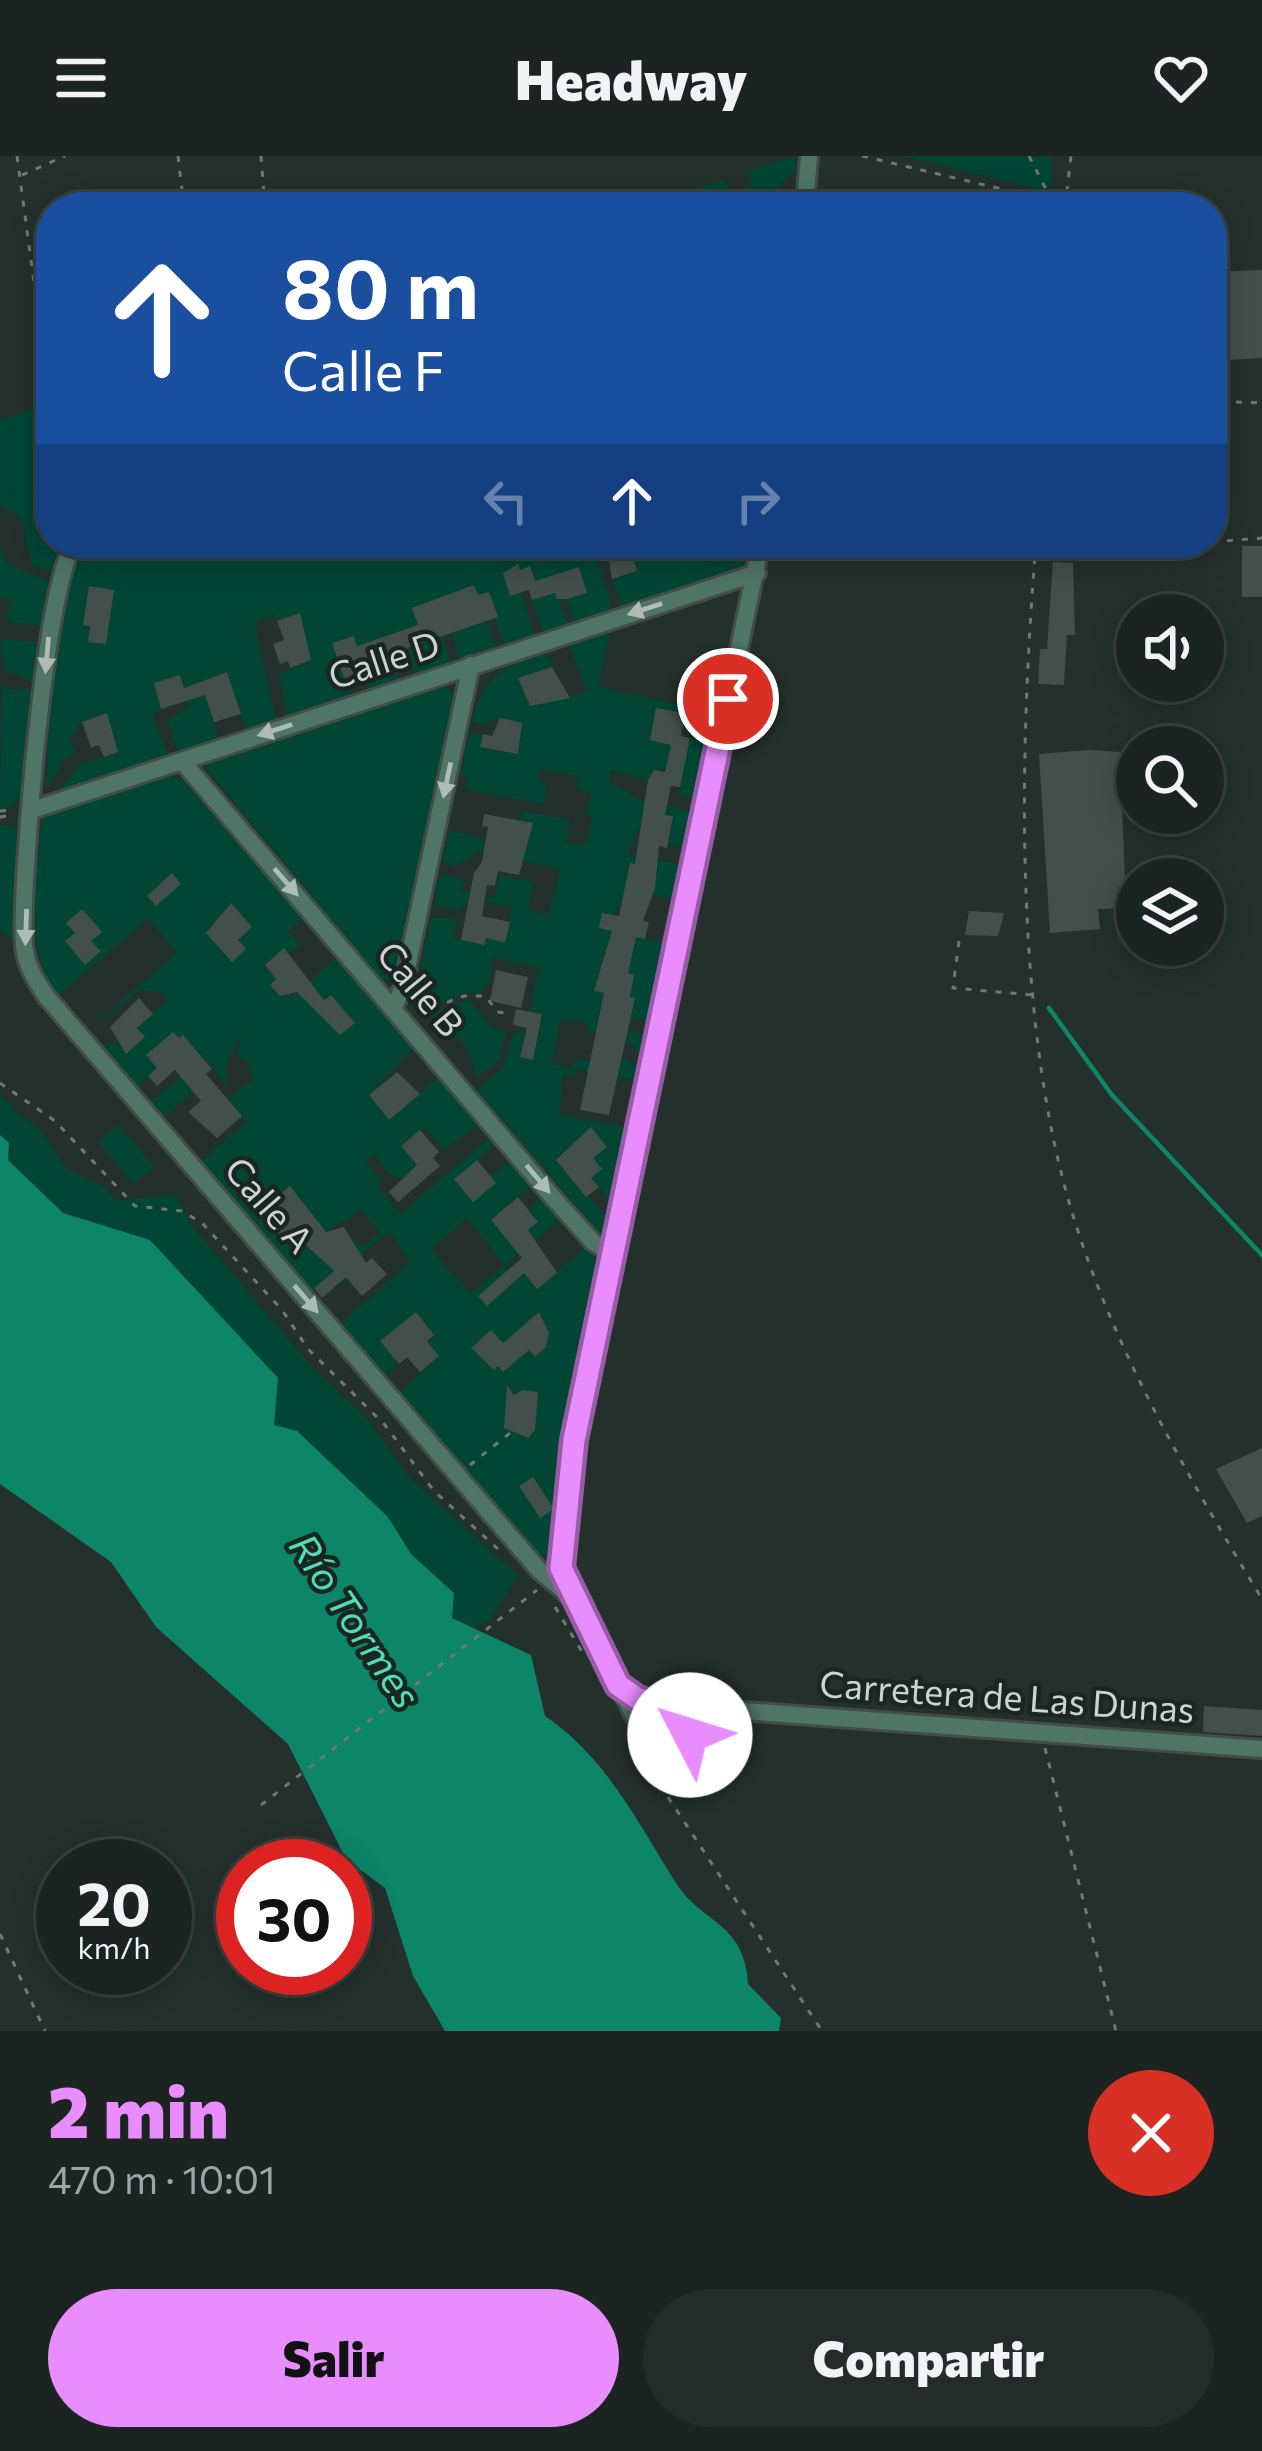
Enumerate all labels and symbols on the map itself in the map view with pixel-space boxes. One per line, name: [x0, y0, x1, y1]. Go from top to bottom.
one-way arrow: [627, 601, 663, 620]
street label: Calle D: [322, 620, 444, 697]
one-way arrow: [37, 637, 56, 674]
pin: [677, 648, 779, 750]
one-way arrow: [256, 722, 293, 741]
one-way arrow: [437, 761, 456, 799]
one-way arrow: [272, 867, 298, 897]
one-way arrow: [16, 909, 35, 947]
street label: Calle B: [369, 931, 474, 1044]
street label: Calle A: [217, 1147, 324, 1261]
one-way arrow: [524, 1164, 550, 1194]
one-way arrow: [292, 1284, 318, 1314]
water label: Río Tormes: [281, 1523, 433, 1716]
street label: Carretera de Las Dunas: [818, 1660, 1196, 1730]
position arrow: [627, 1672, 753, 1798]
speed limit sign: 30: [216, 1839, 372, 1995]

